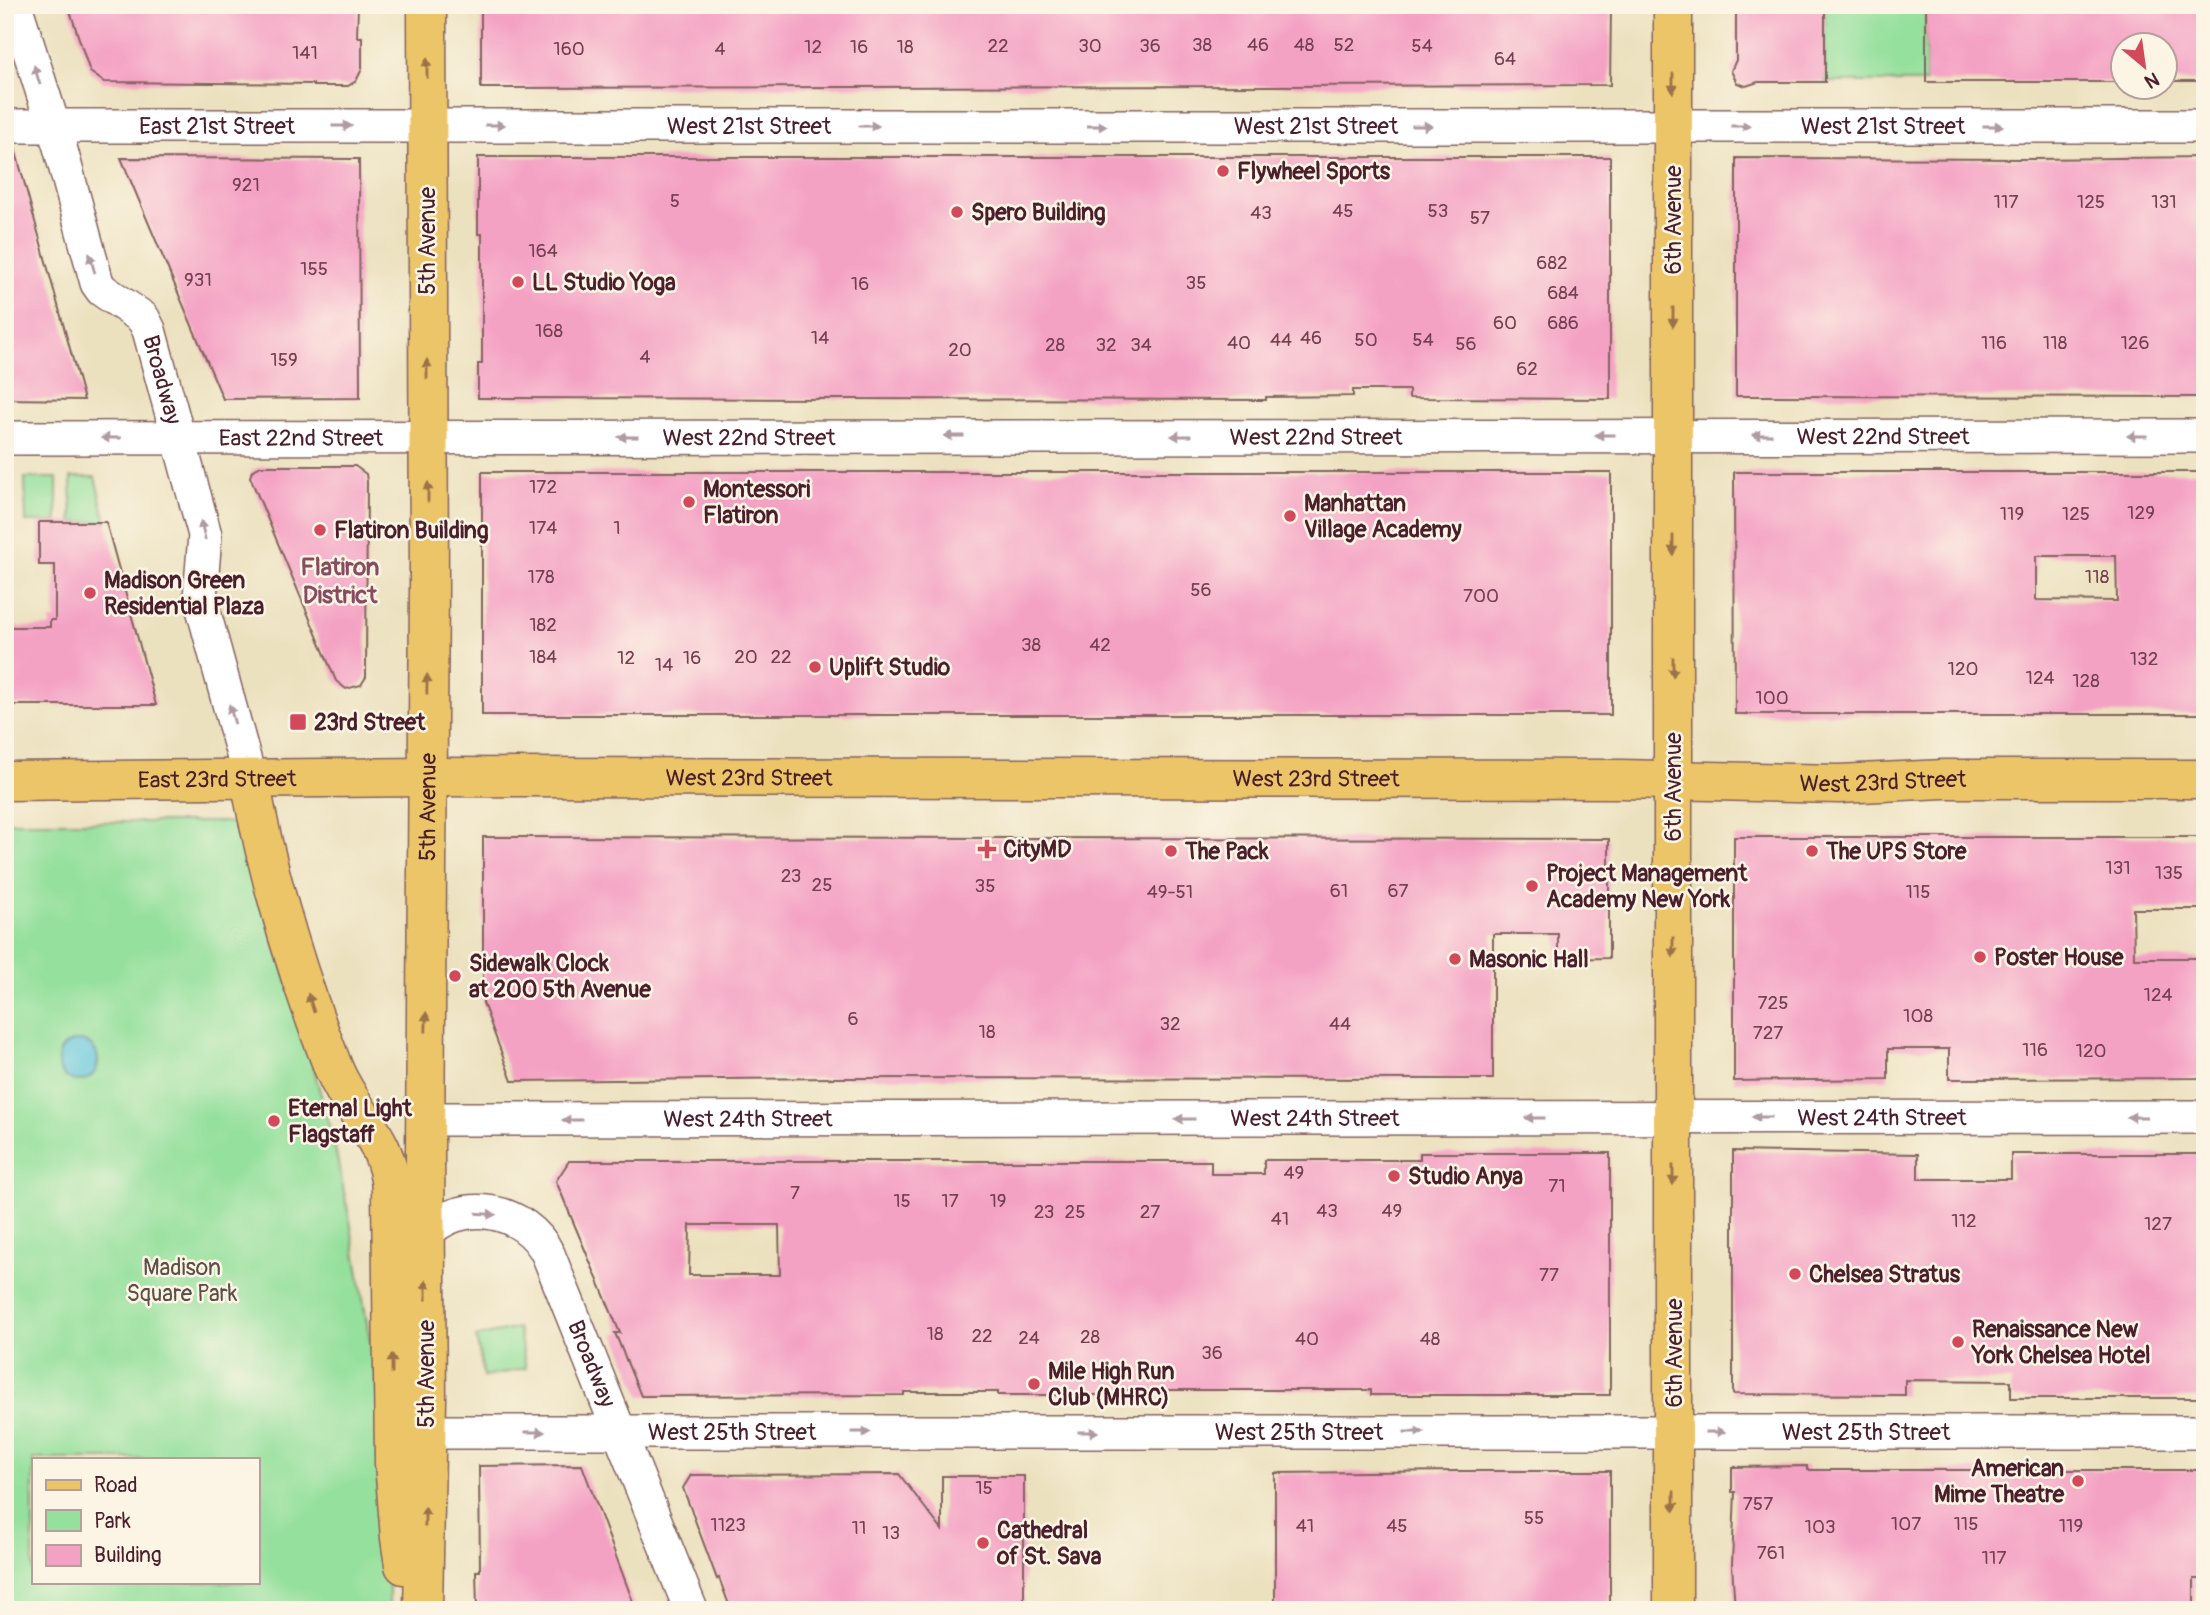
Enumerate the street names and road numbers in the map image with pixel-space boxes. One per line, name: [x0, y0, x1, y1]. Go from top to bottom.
street label: East 21st Street: [139, 112, 296, 141]
street label: West 21st Street: [667, 112, 832, 141]
street label: West 21st Street: [1234, 112, 1399, 141]
street label: West 21st Street: [1801, 112, 1966, 141]
street label: 6th Avenue: [1659, 165, 1688, 275]
street label: 5th Avenue: [413, 186, 442, 295]
street label: Broadway: [137, 332, 189, 428]
street label: West 22nd Street: [1229, 422, 1403, 451]
street label: West 22nd Street: [1796, 422, 1970, 451]
street label: East 22nd Street: [219, 423, 384, 452]
street label: West 22nd Street: [662, 423, 836, 452]
street label: 6th Avenue: [1659, 732, 1688, 842]
street label: 5th Avenue: [413, 752, 442, 861]
street label: West 23rd Street: [665, 763, 833, 792]
street label: East 23rd Street: [137, 764, 297, 794]
street label: West 23rd Street: [1232, 764, 1400, 793]
street label: West 23rd Street: [1799, 764, 1967, 799]
street label: West 24th Street: [1230, 1103, 1400, 1133]
street label: West 24th Street: [1797, 1103, 1967, 1132]
street label: West 24th Street: [663, 1104, 833, 1133]
street label: 6th Avenue: [1660, 1298, 1689, 1408]
street label: Broadway: [562, 1316, 623, 1411]
street label: 5th Avenue: [412, 1319, 441, 1428]
street label: West 25th Street: [648, 1418, 817, 1447]
street label: West 25th Street: [1215, 1418, 1384, 1447]
street label: West 25th Street: [1782, 1418, 1951, 1447]

